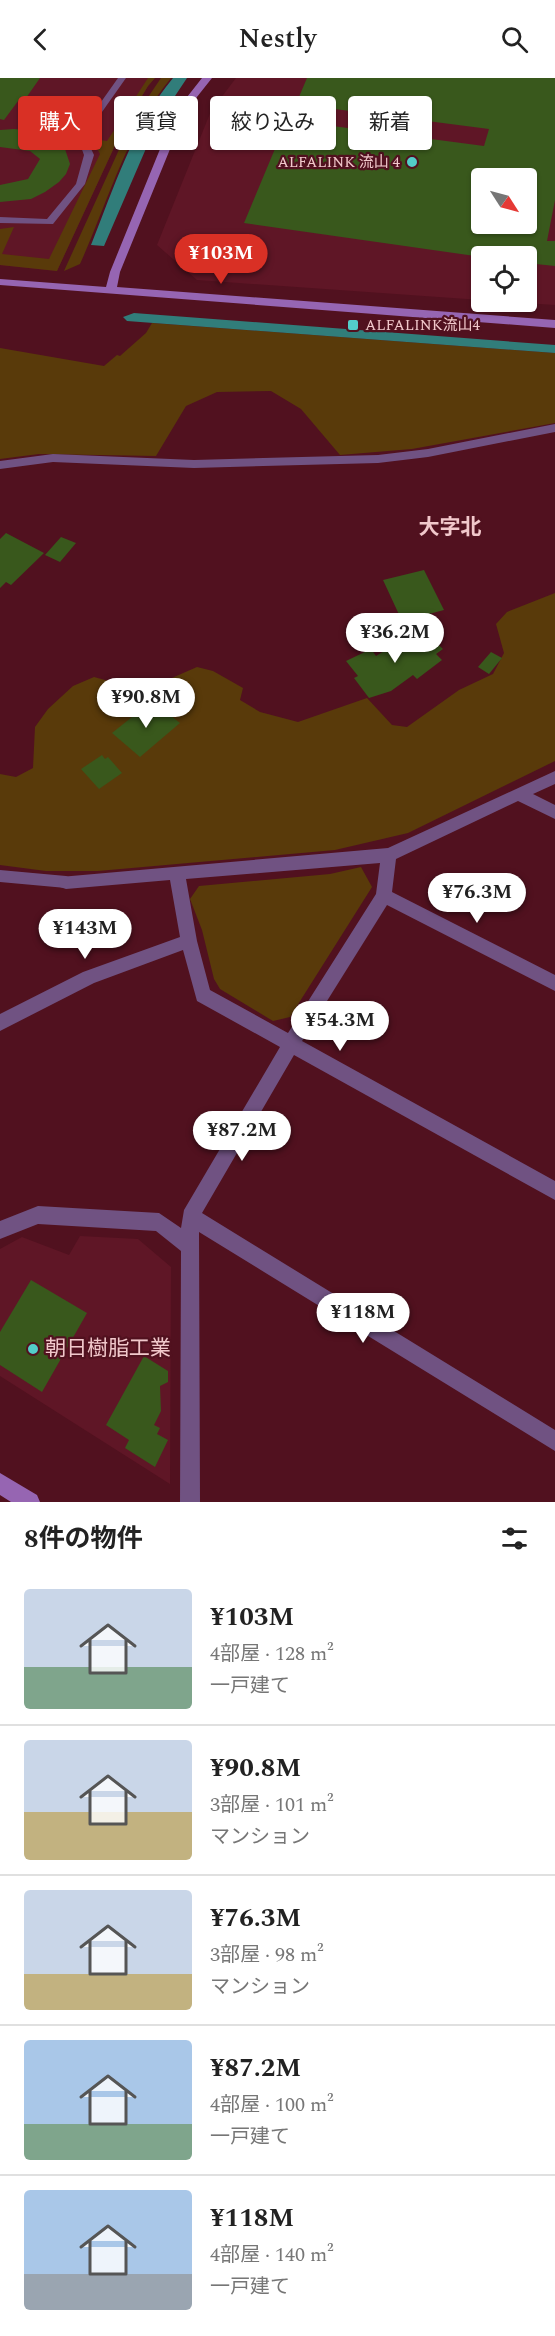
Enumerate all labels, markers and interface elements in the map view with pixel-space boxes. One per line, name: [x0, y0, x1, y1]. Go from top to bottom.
text: Nestly: [238, 18, 317, 60]
icon: back: [24, 23, 57, 56]
icon: search: [498, 23, 531, 56]
chip: 購入: [18, 96, 102, 150]
chip: 賃貸: [114, 96, 198, 150]
chip: 絞り込み: [210, 96, 336, 150]
chip: 新着: [348, 96, 432, 150]
place label: ALFALINK 流山 4: [278, 151, 400, 174]
marker: ALFALINK 流山 4: [405, 155, 419, 169]
north arrow: [471, 168, 537, 234]
map controls: [471, 168, 537, 312]
pin: ¥103M: [179, 234, 263, 285]
text: ¥103M: [189, 238, 253, 268]
button: locate: [471, 246, 537, 312]
place label: ALFALINK流山4: [365, 314, 480, 337]
marker: ALFALINK流山4: [346, 318, 360, 332]
district label: 大字北: [419, 512, 482, 544]
pin: ¥36.2M: [346, 613, 444, 664]
text: ¥36.2M: [360, 617, 430, 647]
pin: ¥90.8M: [97, 678, 195, 729]
text: ¥90.8M: [111, 682, 181, 712]
pin: ¥76.3M: [428, 873, 526, 924]
text: ¥76.3M: [442, 877, 512, 907]
pin: ¥143M: [43, 909, 127, 960]
text: ¥143M: [53, 913, 117, 943]
pin: ¥54.3M: [291, 1001, 389, 1052]
text: ¥54.3M: [305, 1005, 375, 1035]
pin: ¥87.2M: [193, 1111, 291, 1162]
text: ¥87.2M: [207, 1115, 277, 1145]
pin: ¥118M: [321, 1293, 405, 1344]
text: ¥118M: [331, 1297, 395, 1327]
place label: 朝日樹脂工業: [45, 1333, 171, 1365]
marker: 朝日樹脂工業: [26, 1342, 40, 1356]
text: 8件の物件: [24, 1519, 143, 1559]
icon: filters: [498, 1522, 531, 1555]
text: ¥103M: [210, 1597, 294, 1637]
icon: home: [72, 1613, 144, 1685]
text: 4部屋 · 128 m²: [210, 1639, 334, 1669]
text: 一戸建て: [210, 1671, 290, 1701]
text: ¥90.8M: [210, 1748, 301, 1788]
icon: home: [72, 1764, 144, 1836]
text: 3部屋 · 101 m²: [210, 1790, 334, 1820]
text: マンション: [210, 1822, 310, 1852]
text: ¥76.3M: [210, 1898, 301, 1938]
icon: home: [72, 1914, 144, 1986]
text: 3部屋 · 98 m²: [210, 1940, 324, 1970]
text: マンション: [210, 1972, 310, 2002]
text: ¥87.2M: [210, 2048, 301, 2088]
icon: home: [72, 2064, 144, 2136]
text: 4部屋 · 100 m²: [210, 2090, 334, 2120]
text: 一戸建て: [210, 2122, 290, 2152]
text: ¥118M: [210, 2198, 294, 2238]
icon: home: [72, 2214, 144, 2286]
text: 4部屋 · 140 m²: [210, 2240, 334, 2270]
text: 一戸建て: [210, 2272, 290, 2302]

